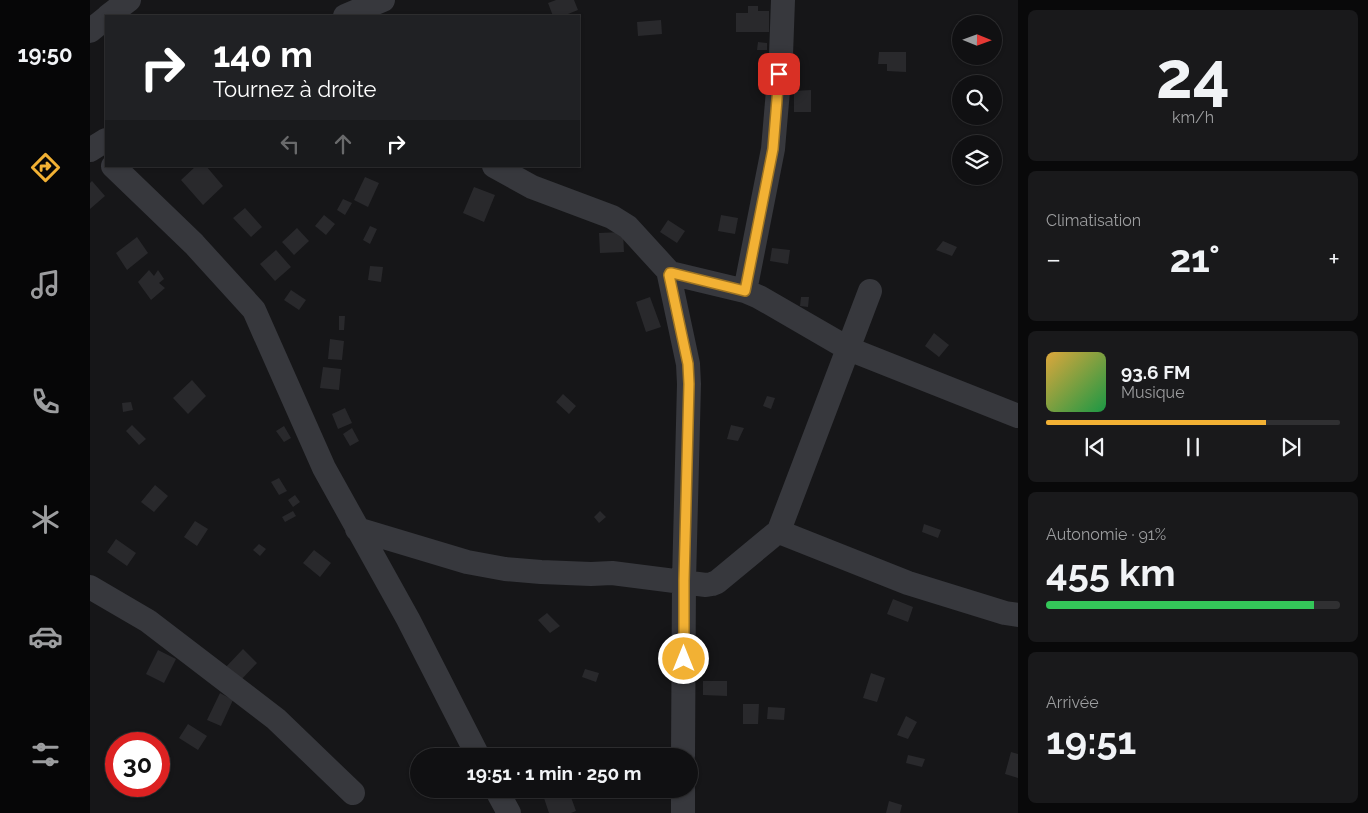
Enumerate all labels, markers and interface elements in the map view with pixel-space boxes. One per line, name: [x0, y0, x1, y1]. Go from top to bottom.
north arrow: [952, 15, 1002, 65]
map controls: [952, 15, 1002, 185]
text: 140 m: [213, 34, 313, 75]
icon: right: [130, 35, 195, 100]
text: 24: [1156, 37, 1230, 113]
text: 19:50: [18, 41, 72, 67]
pin: [758, 53, 800, 95]
icon: arrive: [765, 60, 793, 88]
button: search: [952, 75, 1002, 125]
text: Tournez à droite: [213, 76, 377, 102]
text: km/h: [1172, 108, 1214, 127]
icon: left: [276, 130, 304, 158]
icon: ahead: [329, 130, 357, 158]
icon: right: [382, 130, 410, 158]
button: layers: [952, 135, 1002, 185]
icon: directions: [28, 150, 63, 185]
text: Climatisation: [1046, 211, 1141, 230]
text: 21°: [1170, 236, 1220, 281]
text: −: [1046, 243, 1061, 276]
text: +: [1328, 243, 1340, 276]
icon: music: [28, 267, 63, 302]
text: 93.6 FM: [1121, 361, 1191, 383]
text: Musique: [1121, 383, 1185, 402]
icon: phone: [28, 384, 63, 419]
icon: previous: [1081, 433, 1109, 461]
icon: pause: [1179, 433, 1207, 461]
icon: next: [1277, 433, 1305, 461]
icon: climate: [28, 502, 63, 537]
text: Autonomie · 91%: [1046, 525, 1166, 544]
text: 455 km: [1046, 550, 1176, 595]
icon: car: [28, 619, 63, 654]
position arrow: [657, 632, 709, 684]
text: Arrivée: [1046, 693, 1099, 712]
text: 19:51: [1046, 718, 1136, 763]
speed limit sign: 30: [105, 732, 170, 797]
icon: filters: [28, 737, 63, 772]
text: 19:51 · 1 min · 250 m: [466, 762, 642, 784]

